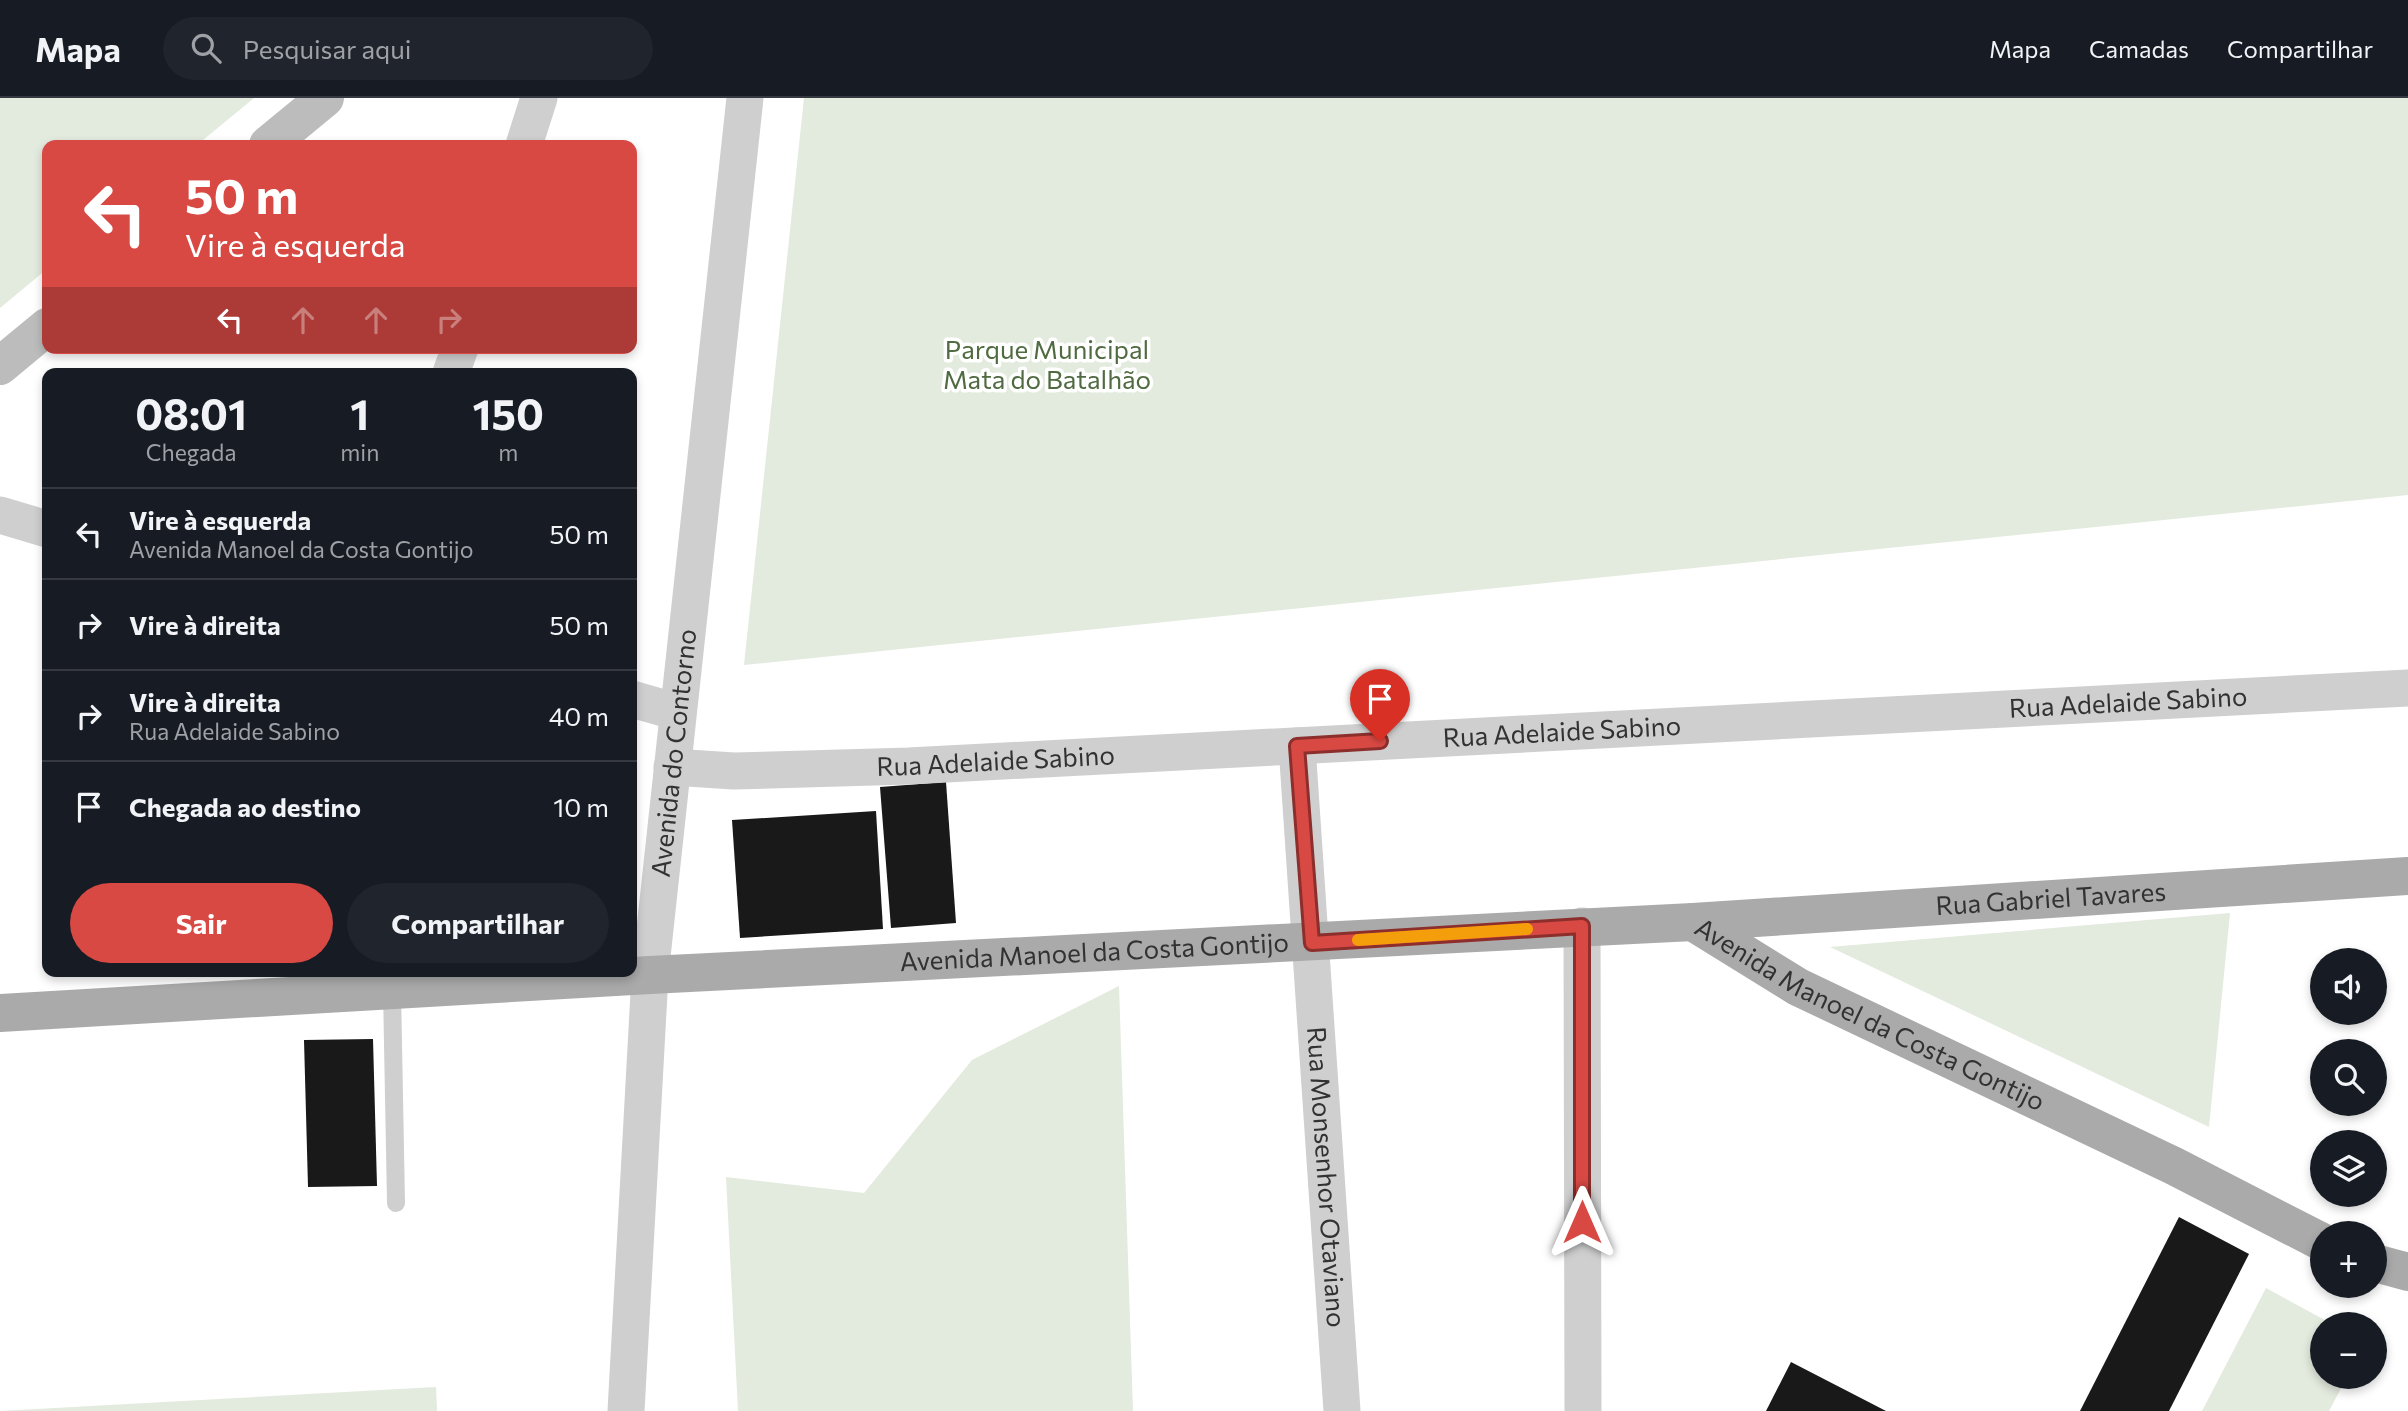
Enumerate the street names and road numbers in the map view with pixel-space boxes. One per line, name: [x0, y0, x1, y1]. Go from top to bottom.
street label: Avenida do Contorno: [644, 627, 701, 878]
street label: Rua Adelaide Sabino: [2008, 679, 2248, 723]
street label: Rua Adelaide Sabino: [1442, 709, 1682, 752]
street label: Rua Adelaide Sabino: [876, 738, 1116, 781]
street label: Rua Gabriel Tavares: [1935, 875, 2167, 920]
street label: Avenida Manoel da Costa Gontijo: [1690, 910, 2050, 1116]
street label: Avenida Manoel da Costa Gontijo: [899, 926, 1290, 976]
street label: Rua Monsenhor Otaviano: [1302, 1026, 1353, 1328]

